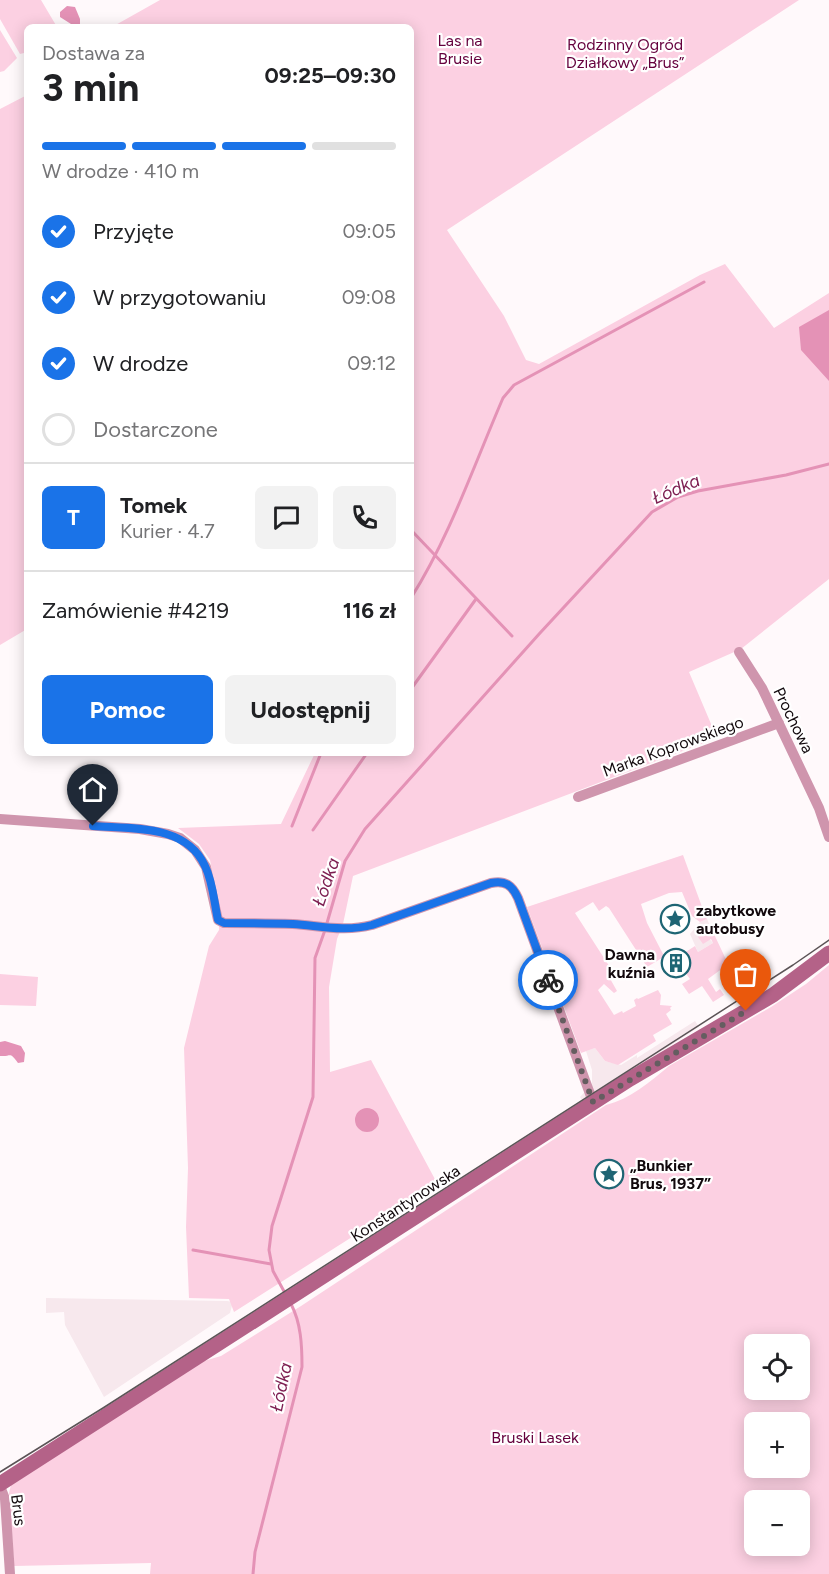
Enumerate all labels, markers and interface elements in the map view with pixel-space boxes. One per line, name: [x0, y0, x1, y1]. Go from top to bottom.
park label: Las na Brusie: [438, 31, 482, 68]
park label: Rodzinny Ogród Działkowy „Brus”: [566, 35, 685, 72]
text: Dostawa za: [42, 41, 145, 65]
text: 09:25–09:30: [265, 62, 396, 89]
text: 3 min: [42, 64, 139, 111]
text: W drodze · 410 m: [42, 159, 199, 183]
icon: check: [42, 215, 75, 248]
text: Przyjęte: [93, 218, 174, 245]
text: 09:05: [342, 219, 396, 243]
icon: check: [42, 281, 75, 314]
text: W przygotowaniu: [93, 284, 266, 311]
text: 09:08: [342, 285, 396, 309]
icon: check: [42, 347, 75, 380]
text: W drodze: [93, 350, 188, 377]
text: 09:12: [347, 351, 396, 375]
text: Dostarczone: [93, 416, 218, 443]
water label: Łódka: [649, 469, 703, 509]
button: chat: [255, 486, 318, 549]
button: phone: [333, 486, 396, 549]
text: Tomek: [120, 492, 187, 519]
text: T: [67, 504, 80, 531]
text: Kurier · 4.7: [120, 519, 215, 543]
text: Zamówienie #4219: [42, 597, 229, 624]
text: 116 zł: [343, 597, 396, 624]
button: Pomoc: [42, 675, 213, 744]
button: Udostępnij: [225, 675, 396, 744]
street label: Prochowa: [769, 684, 818, 756]
street label: Marka Koprowskiego: [600, 712, 746, 781]
pin: [67, 764, 118, 826]
icon: home: [76, 773, 109, 806]
water label: Łódka: [308, 855, 345, 909]
place label: zabytkowe autobusy: [696, 901, 776, 938]
place icon: zabytkowe autobusy: [659, 903, 691, 935]
place label: Dawna kuźnia: [605, 945, 655, 982]
building icon: Dawna kuźnia: [660, 947, 692, 979]
pin: [720, 949, 771, 1011]
courier: [518, 950, 578, 1010]
icon: bag: [729, 958, 762, 991]
icon: bike: [532, 964, 565, 997]
place label: „Bunkier Brus, 1937”: [630, 1156, 711, 1193]
place icon: „Bunkier Brus, 1937”: [593, 1158, 625, 1190]
street label: Konstantynowska: [347, 1161, 464, 1246]
map controls: [744, 1334, 810, 1556]
button: locate: [744, 1334, 810, 1400]
water label: Łódka: [265, 1360, 297, 1413]
button: +: [744, 1412, 810, 1478]
park label: Bruski Lasek: [491, 1428, 579, 1447]
button: −: [744, 1490, 810, 1556]
street label: Brus: [7, 1493, 30, 1527]

